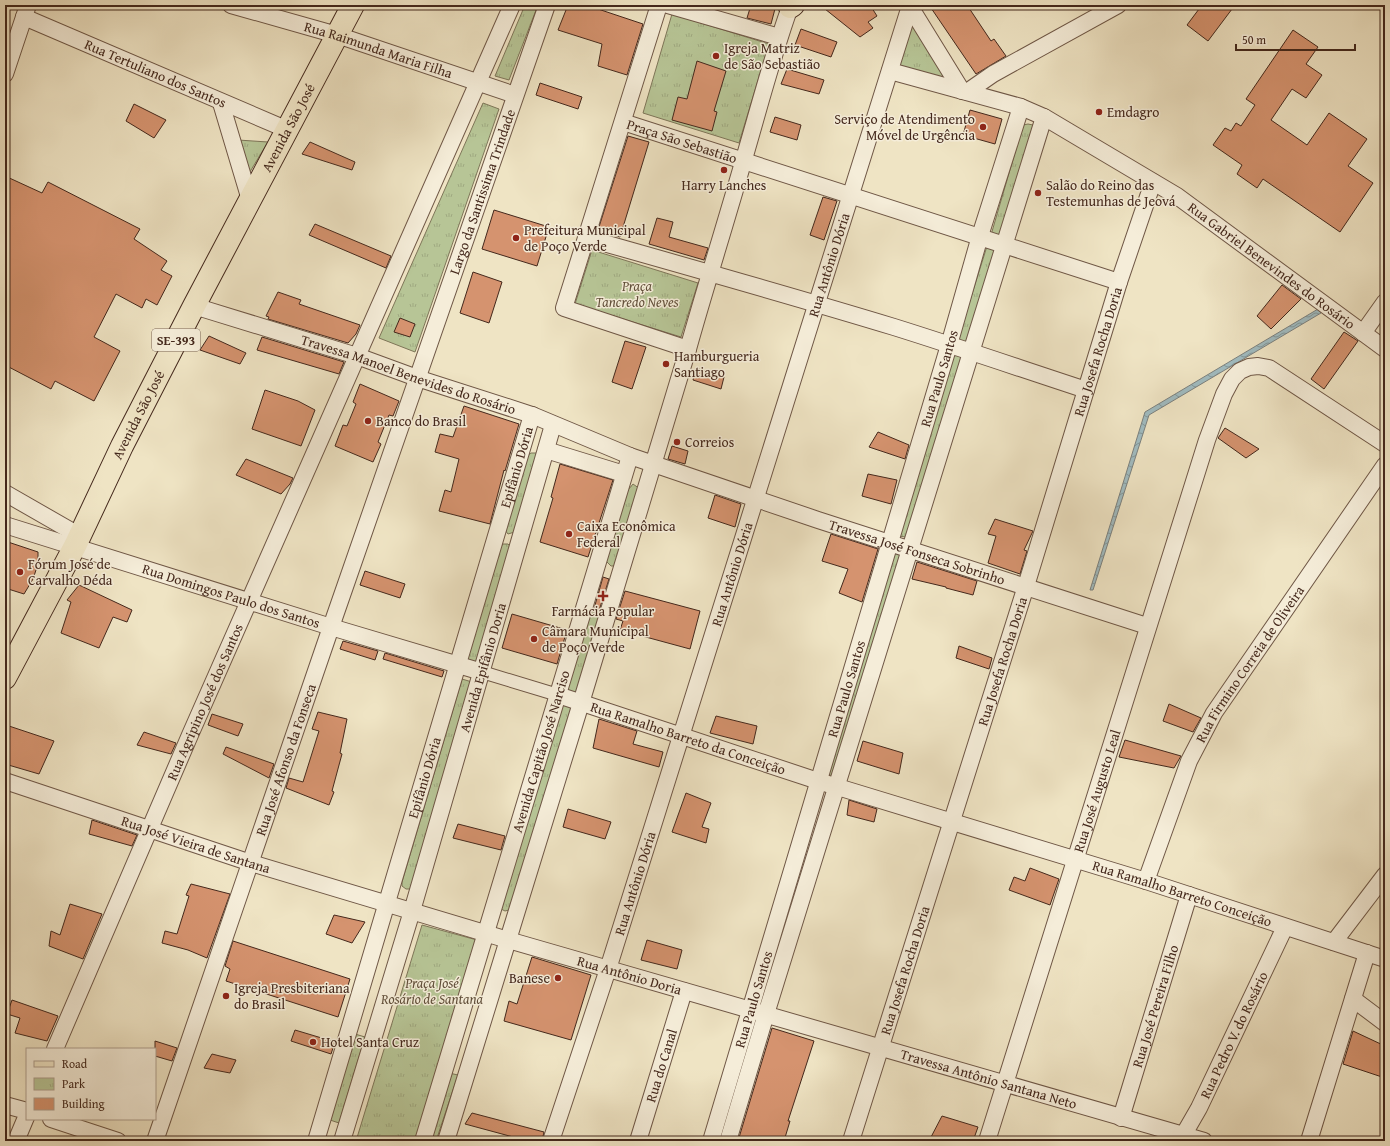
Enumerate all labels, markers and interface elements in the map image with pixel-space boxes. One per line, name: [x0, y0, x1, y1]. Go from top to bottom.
street label: Rua Raimunda Maria Filha: [302, 16, 455, 83]
scale bar: [1236, 26, 1355, 52]
text: 50 m: [1242, 31, 1266, 48]
street label: Rua Tertuliano dos Santos: [81, 34, 229, 112]
place label: Igreja Matriz de São Sebastião: [724, 38, 820, 74]
marker: Igreja Matriz de São Sebastião: [711, 51, 721, 61]
street label: Avenida São José: [257, 80, 320, 175]
place label: Emdagro: [1107, 102, 1159, 122]
street label: Largo da Santissima Trindade: [444, 106, 520, 277]
marker: Emdagro: [1094, 107, 1104, 117]
place label: Serviço de Atendimento Móvel de Urgência: [834, 109, 975, 145]
street label: Praça São Sebastião: [624, 114, 740, 168]
marker: Serviço de Atendimento Móvel de Urgência: [978, 122, 988, 132]
marker: Harry Lanches: [719, 165, 729, 175]
place label: Harry Lanches: [682, 175, 766, 195]
place label: Salão do Reino das Testemunhas de Jeová: [1046, 175, 1176, 211]
marker: Salão do Reino das Testemunhas de Jeová: [1033, 188, 1043, 198]
street label: Rua Gabriel Benevindes do Rosário: [1184, 197, 1359, 334]
street label: Rua Antônio Dória: [803, 210, 855, 319]
place label: Prefeitura Municipal de Poço Verde: [524, 220, 646, 256]
marker: Prefeitura Municipal de Poço Verde: [511, 233, 521, 243]
park label: Praça Tancredo Neves: [595, 276, 679, 312]
street label: Rua Josefa Rocha Doria: [1069, 284, 1127, 419]
street label: Rua Paulo Santos: [915, 328, 963, 429]
road number: SE-393: [152, 329, 200, 351]
street label: Travessa Manoel Benevides do Rosário: [298, 329, 518, 419]
place label: Hamburgueria Santiago: [674, 346, 760, 382]
marker: Hamburgueria Santiago: [661, 359, 671, 369]
street label: Avenida São José: [107, 366, 169, 463]
place label: Banco do Brasil: [376, 411, 466, 431]
marker: Banco do Brasil: [363, 416, 373, 426]
street label: Epifânio Dória: [495, 424, 538, 510]
place label: Correios: [685, 432, 734, 452]
marker: Correios: [672, 437, 682, 447]
street label: Travessa José Fonseca Sobrinho: [826, 514, 1008, 590]
place label: Caixa Econômica Federal: [577, 516, 676, 552]
street label: Rua Antônio Dória: [706, 519, 758, 629]
marker: Caixa Econômica Federal: [564, 529, 574, 539]
place label: Fórum José de Carvalho Déda: [28, 554, 113, 590]
street label: Rua Domingos Paulo dos Santos: [140, 559, 323, 633]
marker: Fórum José de Carvalho Déda: [15, 567, 25, 577]
street label: Rua Firmino Correia de Oliveira: [1190, 581, 1309, 746]
marker: Farmácia Popular: [598, 591, 608, 601]
street label: Rua Josefa Rocha Doria: [973, 594, 1032, 728]
street label: Avenida Epifânio Doria: [454, 600, 511, 735]
place label: Farmácia Popular: [552, 601, 655, 621]
street label: Rua Agripino José dos Santos: [162, 620, 248, 783]
place label: Câmara Municipal de Poço Verde: [542, 621, 649, 657]
marker: Câmara Municipal de Poço Verde: [529, 634, 539, 644]
street label: Rua Paulo Santos: [822, 638, 870, 740]
street label: Avenida Capitão José Narciso: [507, 668, 575, 835]
street label: Rua José Afonso da Fonseca: [250, 681, 321, 838]
street label: Rua Ramalho Barreto da Conceição: [588, 696, 788, 780]
street label: Rua José Augusto Leal: [1068, 727, 1126, 855]
street label: Epifânio Dória: [403, 734, 446, 821]
street label: Rua José Vieira de Santana: [119, 810, 273, 878]
street label: Rua Antônio Dória: [609, 828, 661, 938]
street label: Rua Ramalho Barreto Conceição: [1090, 855, 1274, 931]
street label: Rua Josefa Rocha Doria: [875, 903, 935, 1037]
street label: Rua José Pereira Filho: [1127, 942, 1183, 1070]
street label: Rua Paulo Santos: [729, 948, 777, 1050]
street label: Rua Antônio Doria: [575, 950, 684, 1000]
place label: Banese: [509, 968, 550, 988]
street label: Rua Pedro V. do Rosário: [1195, 968, 1273, 1102]
park label: Praça José Rosário de Santana: [380, 973, 484, 1009]
marker: Banese: [553, 973, 563, 983]
place label: Igreja Presbiteriana do Brasil: [234, 978, 350, 1014]
marker: Igreja Presbiteriana do Brasil: [221, 991, 231, 1001]
street label: Rua do Canal: [640, 1026, 682, 1105]
place label: Hotel Santa Cruz: [321, 1032, 419, 1052]
marker: Hotel Santa Cruz: [308, 1037, 318, 1047]
street label: Travessa Antônio Santana Neto: [898, 1044, 1079, 1114]
legend: [26, 1048, 156, 1120]
text: Road: [62, 1055, 88, 1072]
text: Park: [62, 1075, 86, 1092]
text: Building: [62, 1095, 105, 1112]

